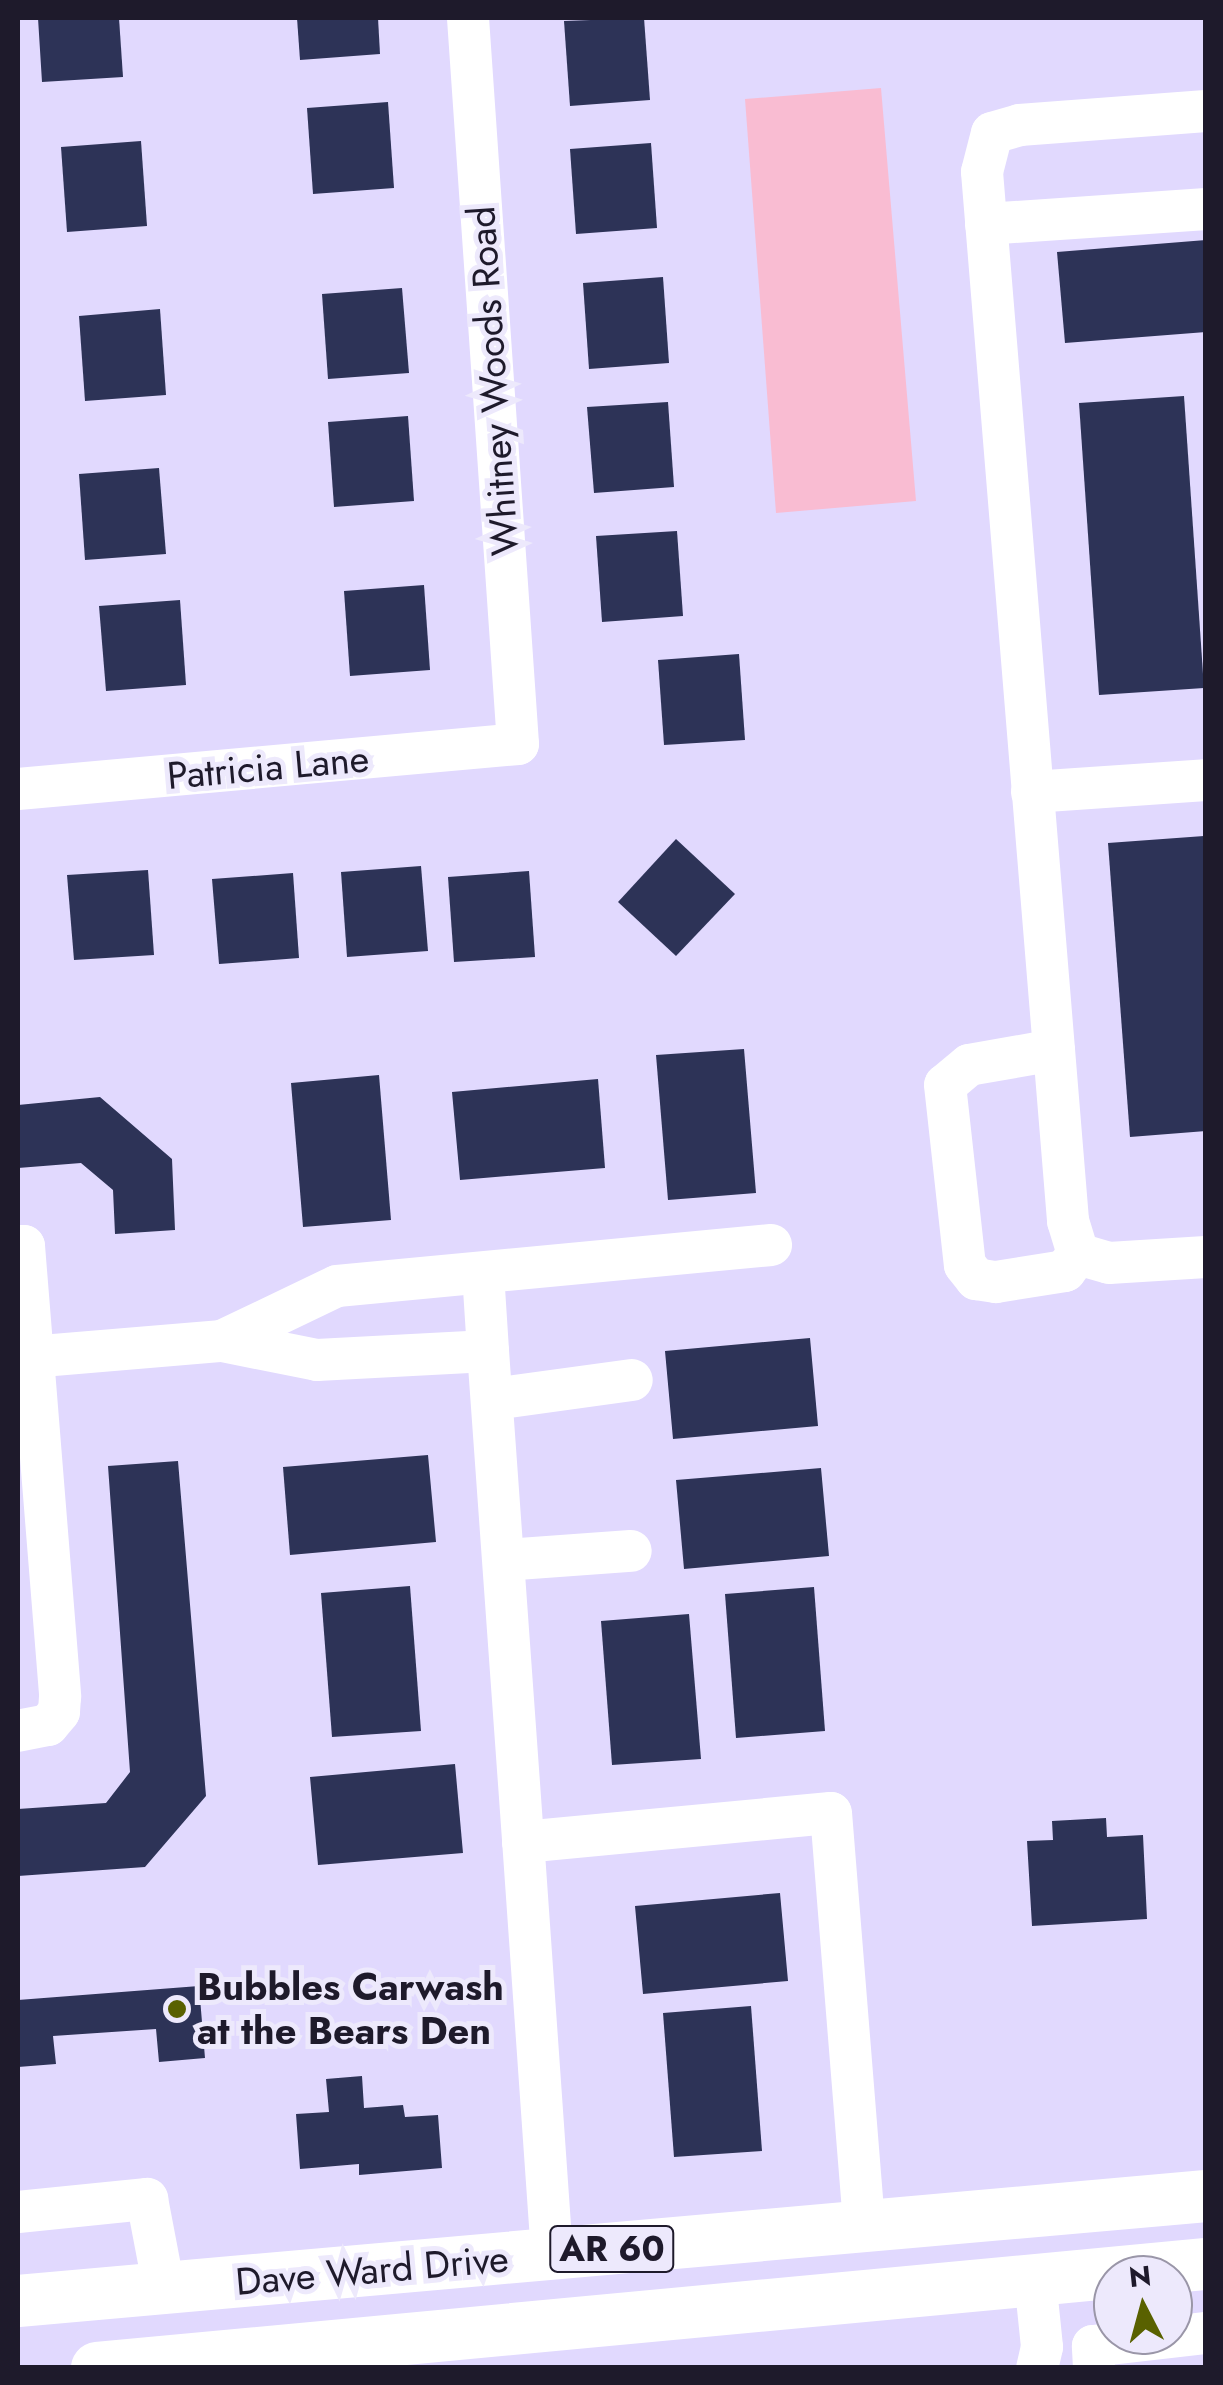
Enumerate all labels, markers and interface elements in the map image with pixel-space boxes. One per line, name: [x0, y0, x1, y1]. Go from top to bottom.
street label: Whitney Woods Road: [458, 205, 528, 557]
street label: Patricia Lane: [165, 735, 371, 799]
place label: Bubbles Carwash at the Bears Den: [197, 1964, 504, 2054]
marker: Bubbles Carwash at the Bears Den: [166, 1998, 188, 2020]
road number: AR 60: [547, 2219, 677, 2279]
street label: Dave Ward Drive: [234, 2235, 510, 2305]
north arrow: [1093, 2255, 1193, 2355]
text: N: [1127, 2255, 1153, 2298]

